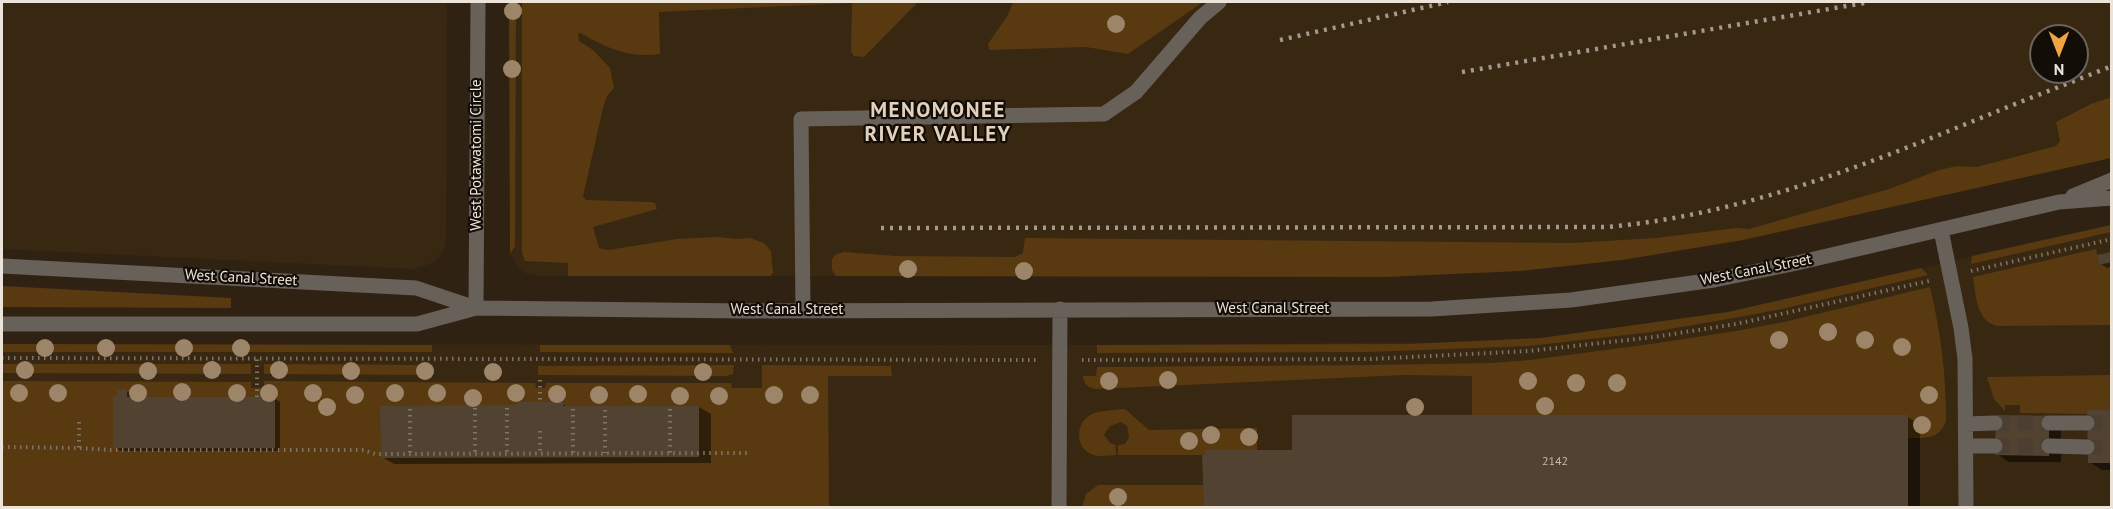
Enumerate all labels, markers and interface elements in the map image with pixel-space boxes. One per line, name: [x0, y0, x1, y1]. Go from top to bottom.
north arrow: [2029, 24, 2089, 84]
text: N: [2054, 60, 2064, 80]
street label: West Potawatomi Circle: [468, 79, 486, 231]
district label: MENOMONEE RIVER VALLEY: [864, 98, 1012, 148]
street label: West Canal Street: [1699, 250, 1813, 290]
street label: West Canal Street: [184, 266, 298, 290]
street label: West Canal Street: [1217, 300, 1329, 318]
street label: West Canal Street: [731, 301, 843, 319]
house number: 2142: [1542, 455, 1568, 469]

